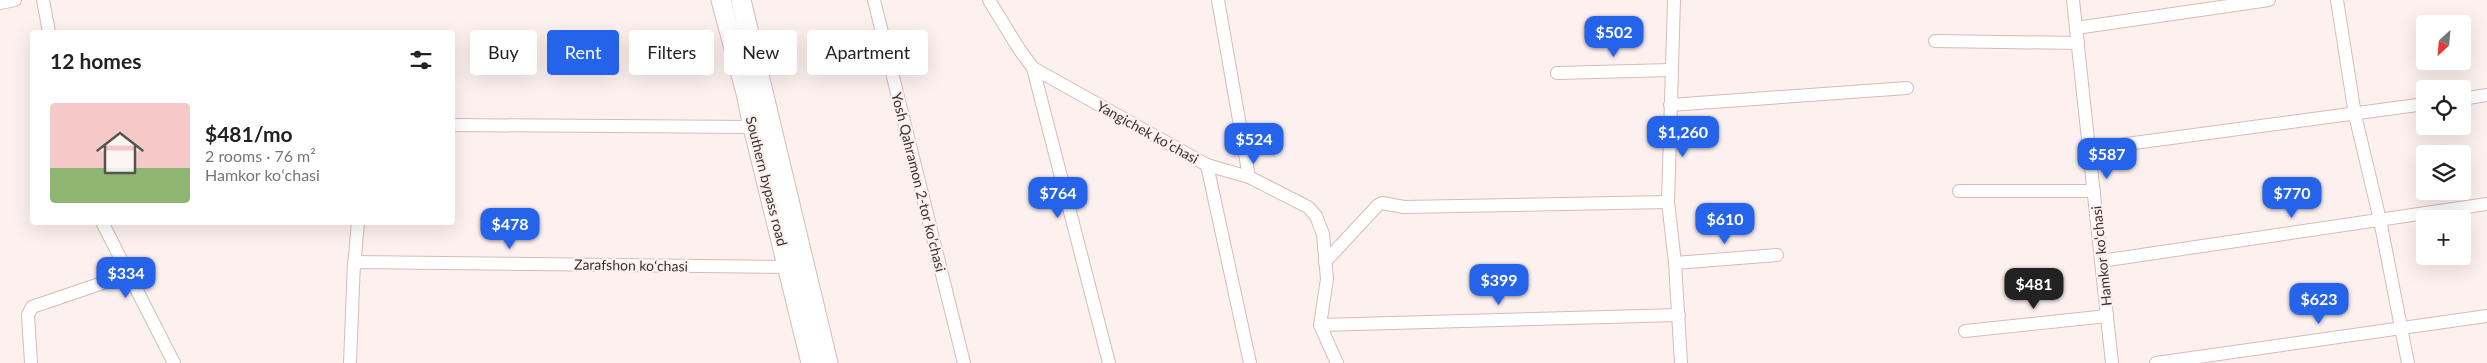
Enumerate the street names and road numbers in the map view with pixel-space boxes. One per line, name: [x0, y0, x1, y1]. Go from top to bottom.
street label: Yosh Qahramon 2-tor koʼchasi: [888, 91, 950, 273]
street label: Yangichek koʻchasi: [1094, 97, 1202, 167]
street label: Southern bypass road: [743, 114, 791, 248]
street label: Hamkor koʻchasi: [2087, 205, 2115, 307]
street label: Zarafshon koʻchasi: [574, 256, 688, 274]

